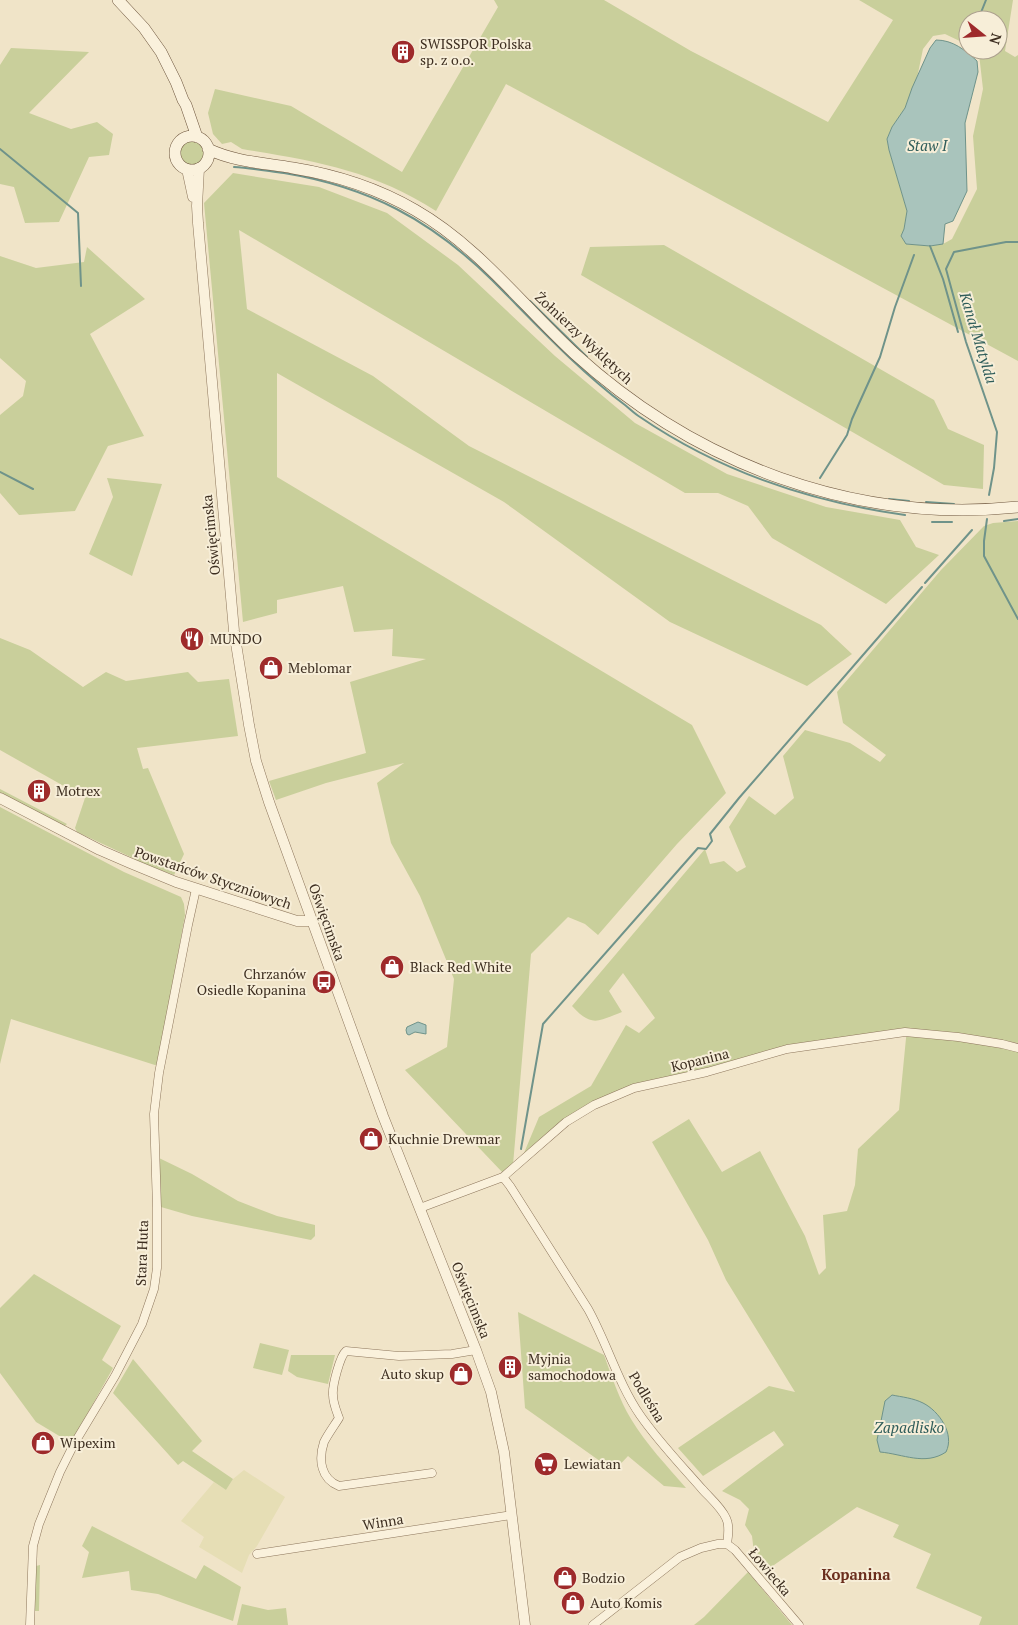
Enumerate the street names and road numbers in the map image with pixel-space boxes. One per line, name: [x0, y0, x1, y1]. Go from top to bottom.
street label: Żołnierzy Wyklętych: [531, 287, 637, 388]
street label: Oświęcimska: [197, 494, 224, 576]
street label: Powstańców Styczniowych: [132, 842, 294, 913]
street label: Oświęcimska: [305, 881, 350, 963]
street label: Kopanina: [669, 1043, 731, 1076]
street label: Stara Huta: [131, 1220, 152, 1286]
street label: Oświęcimska: [447, 1259, 495, 1341]
street label: Podleśna: [625, 1368, 670, 1426]
street label: Winna: [361, 1509, 405, 1534]
street label: Łowiecka: [745, 1544, 796, 1600]

